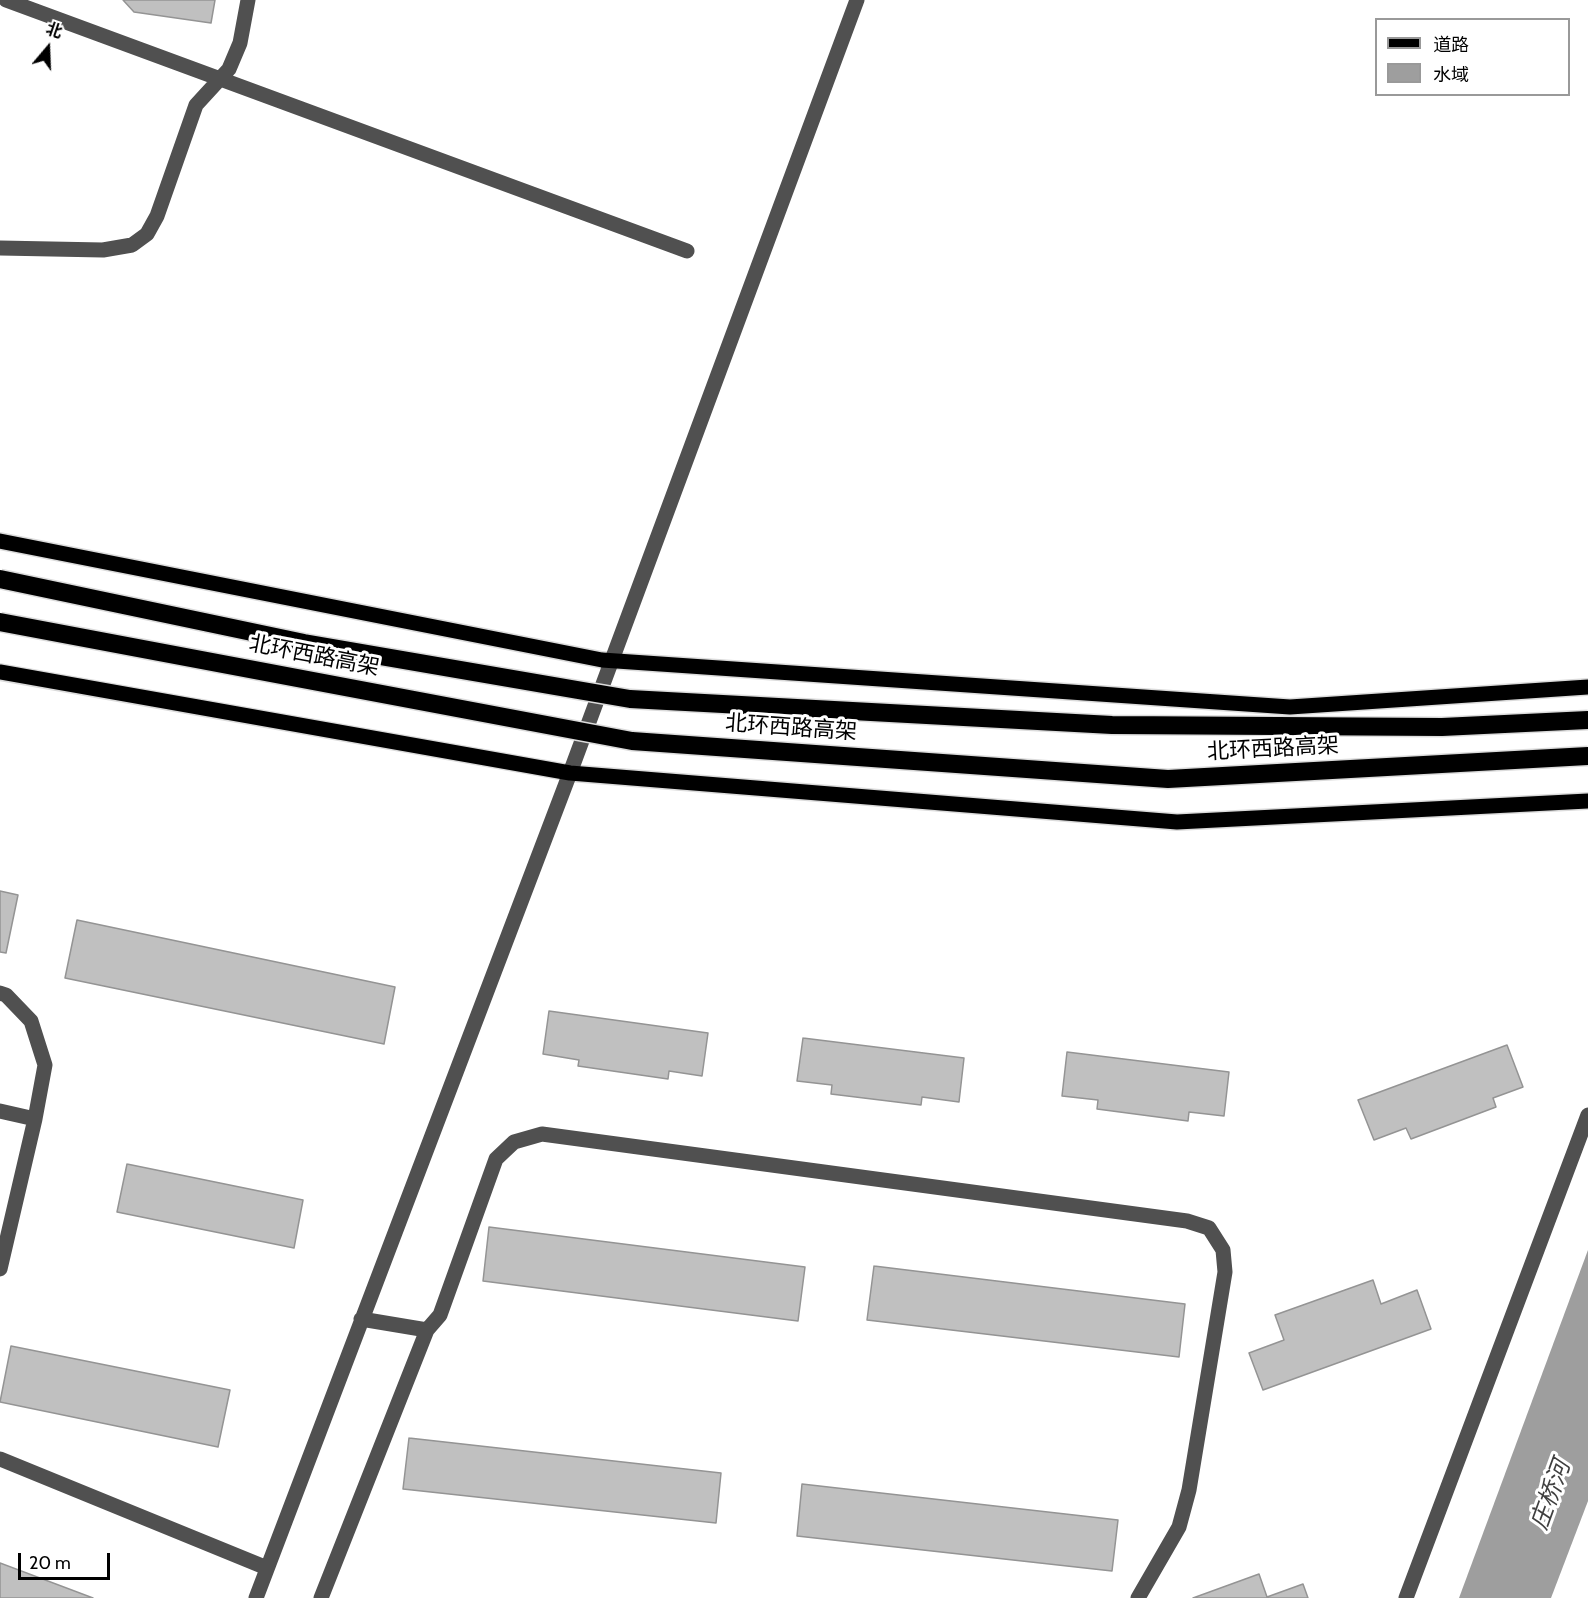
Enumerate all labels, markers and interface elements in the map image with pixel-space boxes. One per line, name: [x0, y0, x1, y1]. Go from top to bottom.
north arrow: [18, 18, 78, 78]
legend: [1375, 18, 1570, 96]
text: 北: [43, 19, 65, 42]
text: 道路: [1433, 34, 1469, 56]
text: 水域: [1433, 64, 1469, 86]
street label: 北环西路高架: [247, 630, 381, 682]
street label: 北环西路高架: [724, 710, 858, 746]
street label: 北环西路高架: [1206, 732, 1340, 766]
water label: 庄桥河: [1525, 1456, 1577, 1534]
scale bar: [21, 1541, 112, 1579]
text: 20 m: [29, 1552, 71, 1574]

